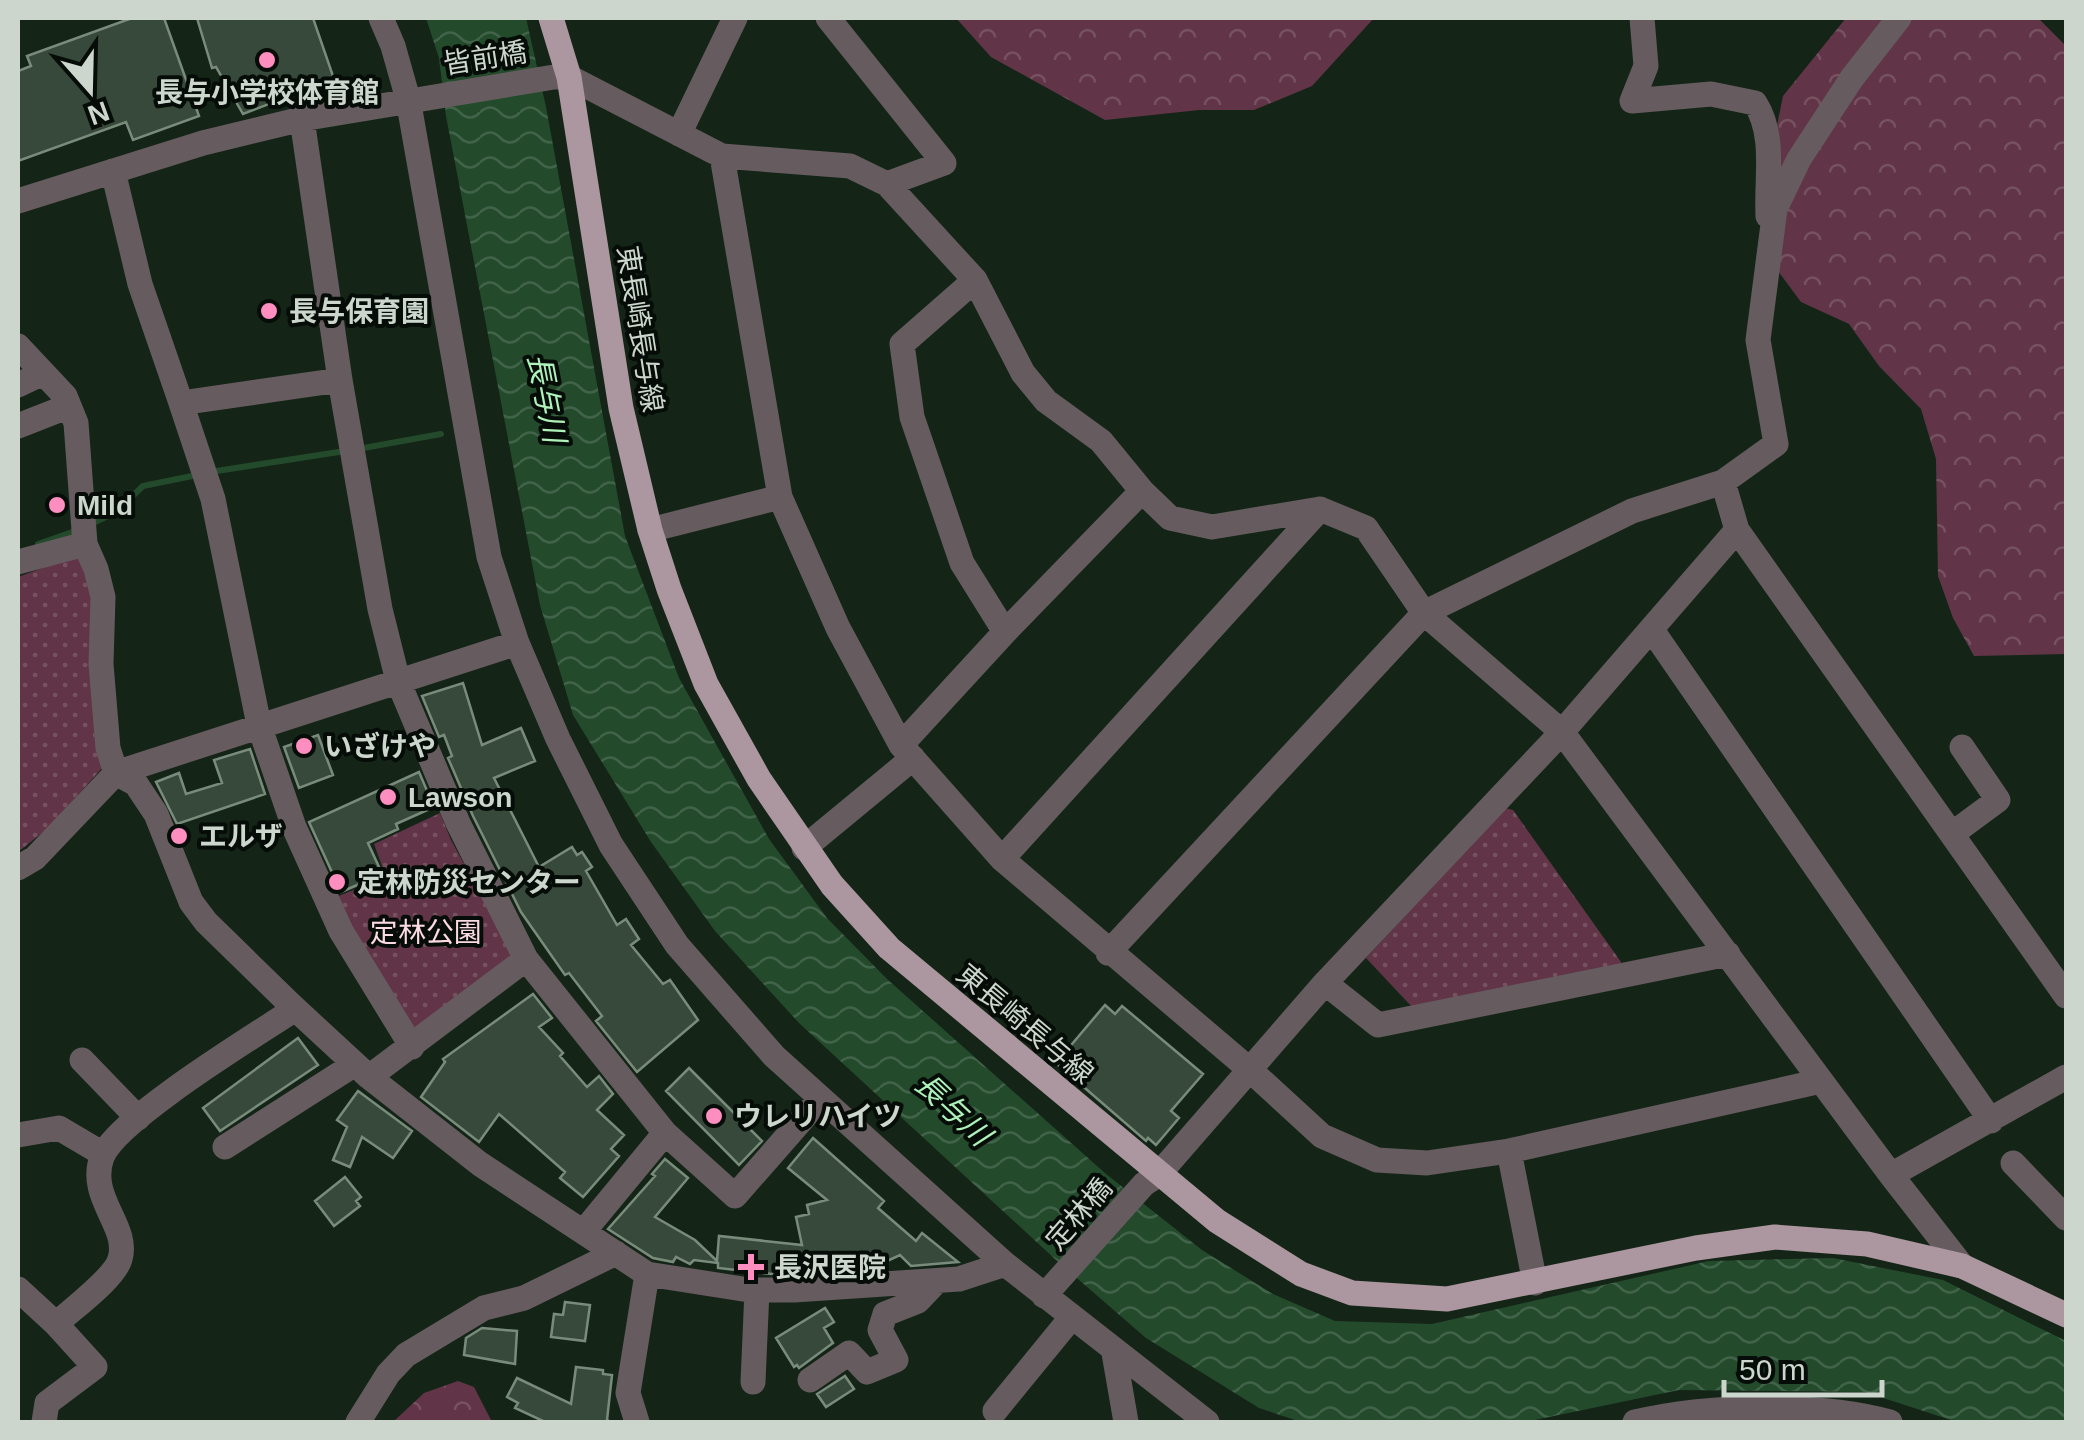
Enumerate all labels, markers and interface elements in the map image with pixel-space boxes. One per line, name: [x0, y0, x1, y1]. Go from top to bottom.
street label: 皆前橋: [441, 36, 529, 80]
north arrow: [40, 40, 140, 140]
marker: 長与小学校体育館: [256, 49, 278, 71]
place label: 長与小学校体育館: [155, 77, 379, 108]
text: N: [84, 95, 113, 131]
street label: 東長崎長与線: [612, 244, 668, 414]
place label: 長与保育園: [289, 296, 429, 327]
marker: 長与保育園: [258, 300, 280, 322]
water label: 長与川: [522, 351, 572, 448]
place label: Mild: [77, 490, 133, 521]
marker: Mild: [46, 494, 68, 516]
place label: いざけや: [324, 731, 436, 762]
marker: いざけや: [293, 735, 315, 757]
place label: Lawson: [408, 782, 512, 813]
marker: Lawson: [377, 786, 399, 808]
place label: エルザ: [199, 821, 283, 852]
marker: エルザ: [168, 825, 190, 847]
place label: 定林防災センター: [357, 867, 581, 898]
marker: 定林防災センター: [326, 871, 348, 893]
park label: 定林公園: [370, 917, 482, 948]
street label: 東長崎長与線: [951, 958, 1099, 1090]
water label: 長与川: [909, 1066, 999, 1154]
place label: ウレリハイツ: [734, 1101, 901, 1132]
marker: ウレリハイツ: [703, 1105, 725, 1127]
street label: 定林橋: [1040, 1172, 1118, 1256]
place label: 長沢医院: [774, 1252, 886, 1283]
marker: 長沢医院: [738, 1254, 764, 1280]
scale bar: [1724, 1335, 1882, 1397]
text: 50 m: [1739, 1353, 1806, 1386]

